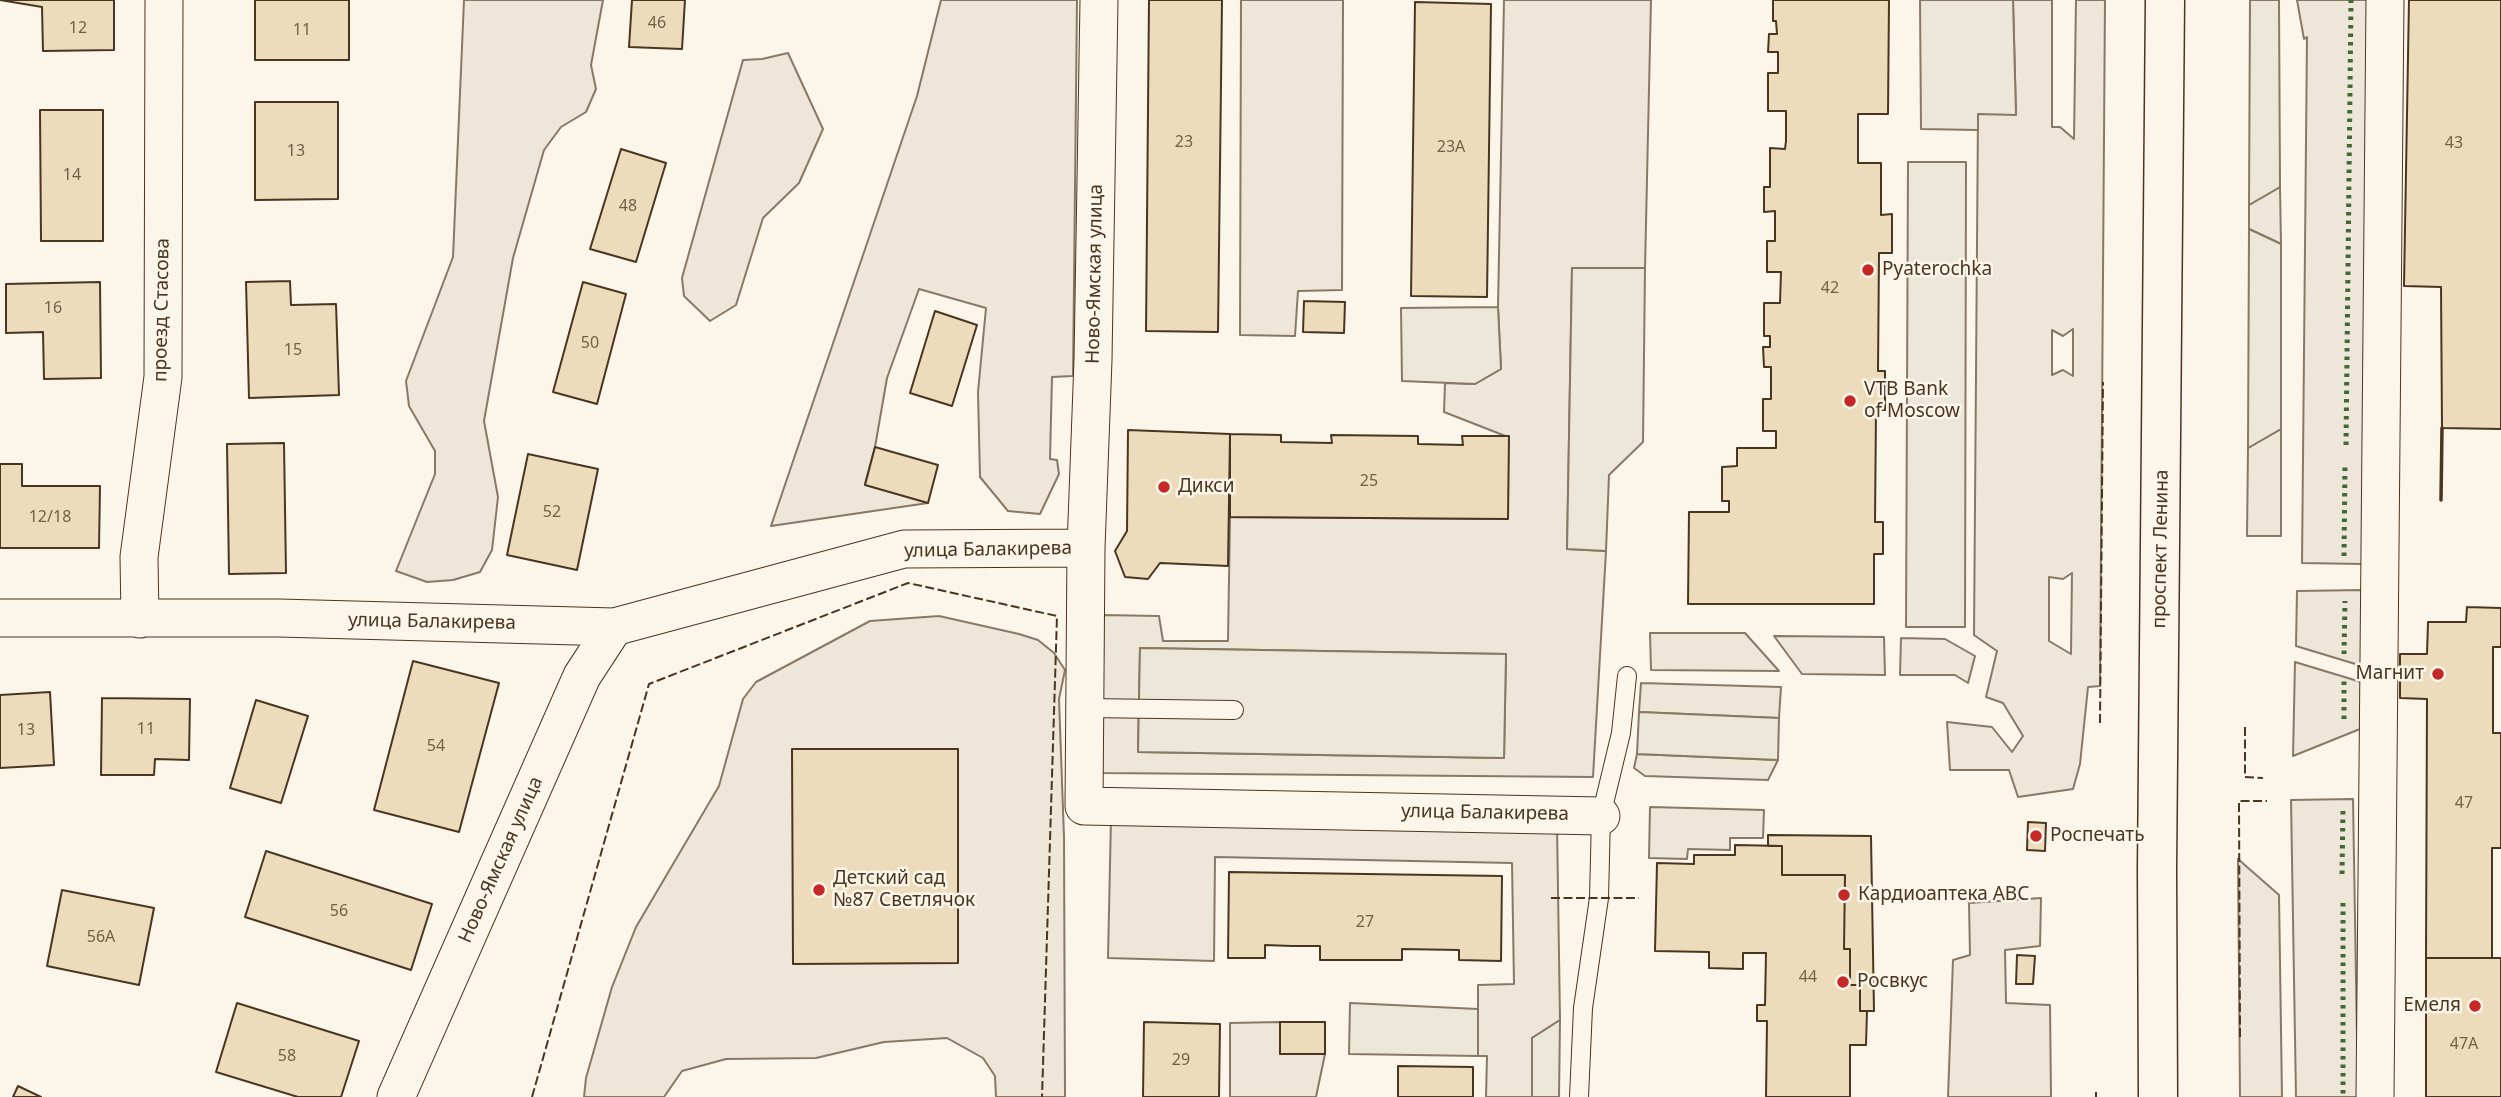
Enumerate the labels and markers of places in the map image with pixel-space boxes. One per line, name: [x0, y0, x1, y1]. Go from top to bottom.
place label: Pyaterochka: [1882, 259, 1992, 281]
marker: Pyaterochka: [1860, 262, 1876, 278]
place label: VTB Bank of Moscow: [1864, 379, 1960, 423]
marker: VTB Bank of Moscow: [1842, 393, 1858, 409]
place label: Дикси: [1178, 476, 1235, 498]
marker: Дикси: [1156, 479, 1172, 495]
place label: Магнит: [2356, 663, 2424, 685]
marker: Магнит: [2430, 666, 2446, 682]
place label: Роспечать: [2050, 825, 2145, 847]
marker: Роспечать: [2028, 828, 2044, 844]
place label: Детский сад №87 Светлячок: [833, 868, 975, 912]
marker: Детский сад №87 Светлячок: [811, 882, 827, 898]
place label: Кардиоаптека ABC: [1858, 884, 2029, 906]
marker: Кардиоаптека ABC: [1836, 887, 1852, 903]
place label: Росвкус: [1857, 971, 1928, 993]
marker: Росвкус: [1835, 974, 1851, 990]
place label: Емеля: [2403, 995, 2461, 1017]
marker: Емеля: [2467, 998, 2483, 1014]

